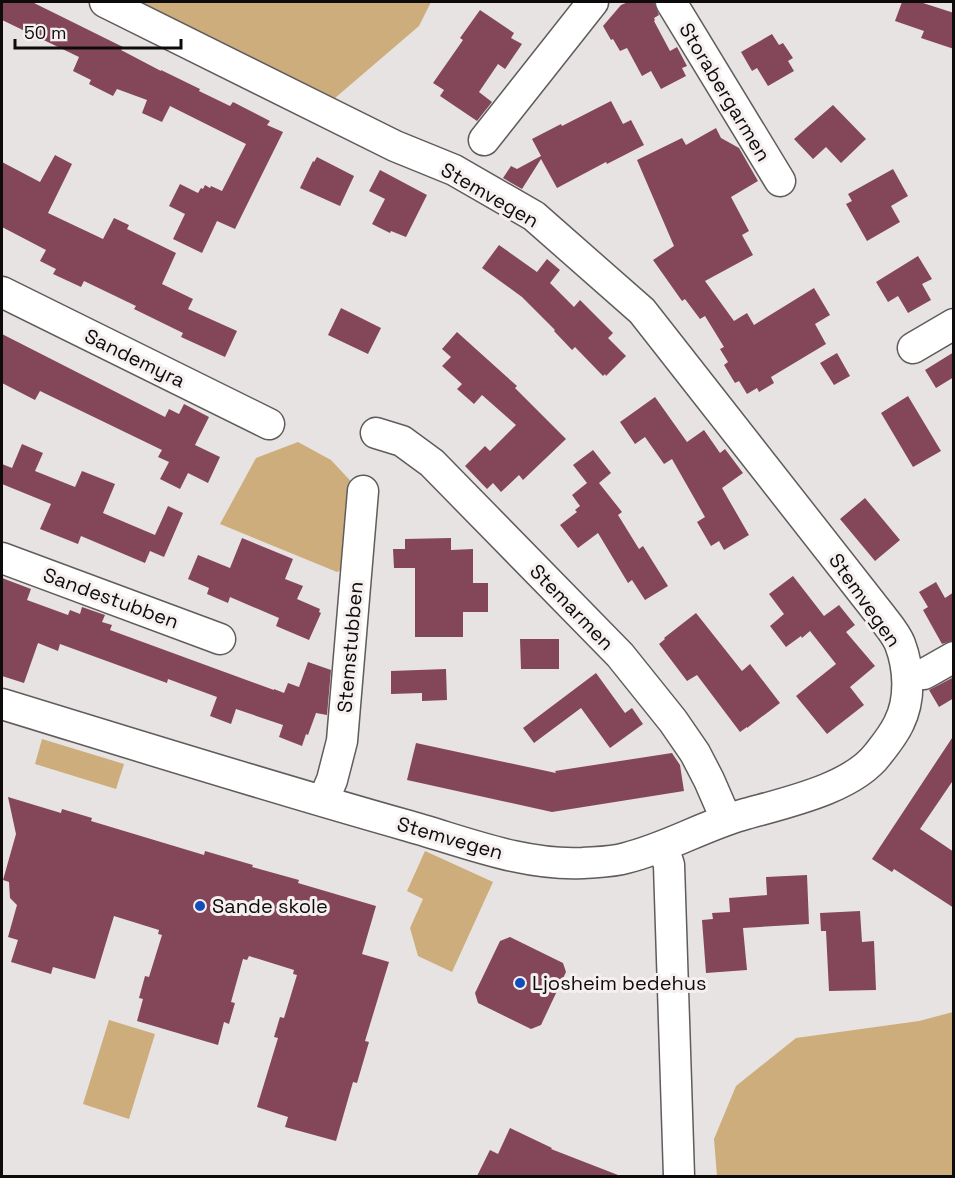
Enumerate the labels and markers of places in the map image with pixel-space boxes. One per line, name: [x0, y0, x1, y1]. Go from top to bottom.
place label: Sande skole: [212, 893, 328, 919]
marker: Sande skole: [193, 899, 207, 913]
place label: Ljosheim bedehus: [532, 970, 706, 996]
marker: Ljosheim bedehus: [513, 976, 527, 990]

